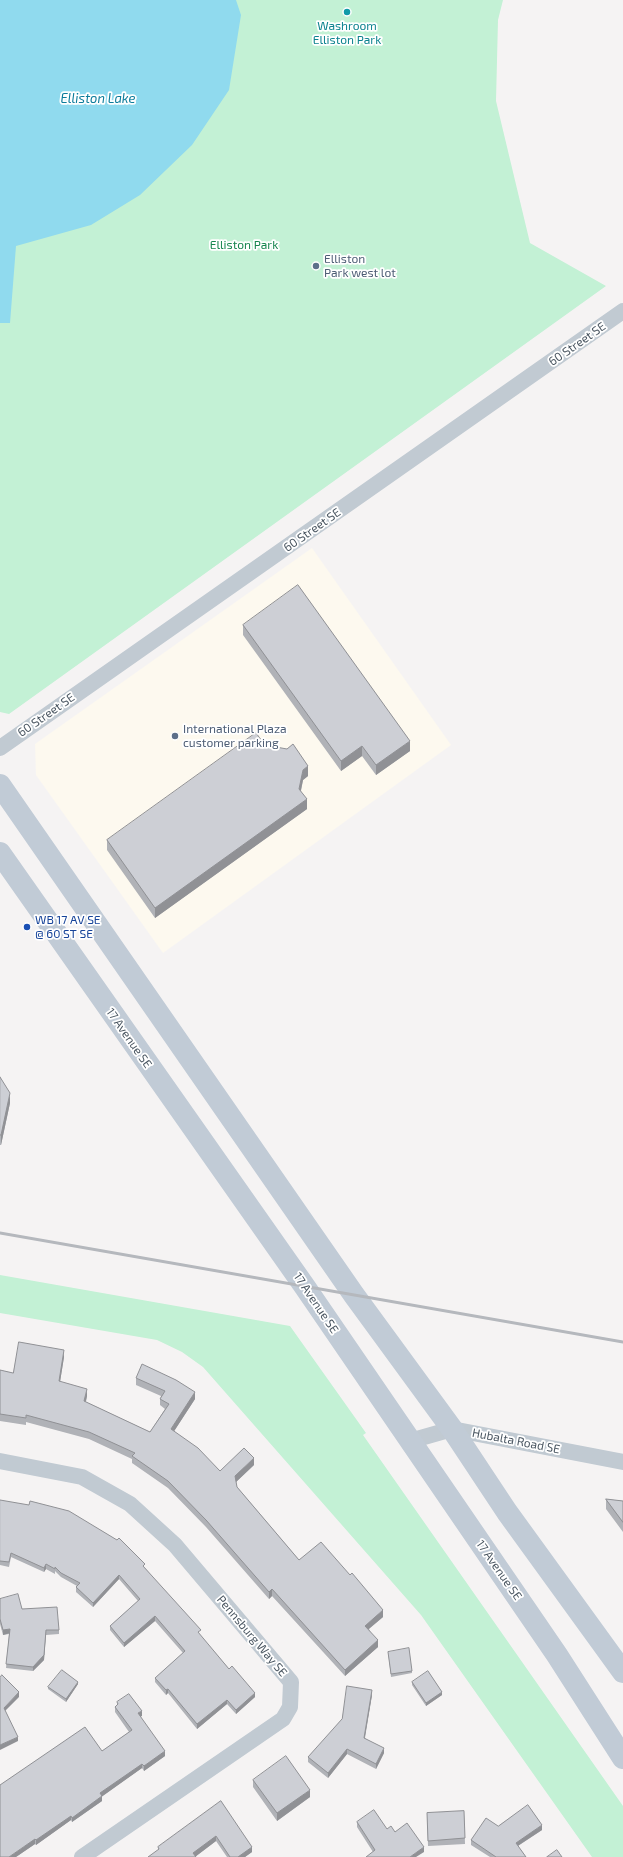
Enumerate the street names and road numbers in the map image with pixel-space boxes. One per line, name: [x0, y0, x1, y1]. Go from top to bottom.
street label: 60 Street SE: [546, 319, 608, 369]
street label: 60 Street SE: [281, 505, 343, 555]
street label: 60 Street SE: [15, 690, 77, 740]
street label: 17 Avenue SE: [103, 1005, 155, 1071]
street label: 17 Avenue SE: [290, 1270, 342, 1336]
street label: Hubalta Road SE: [471, 1425, 561, 1457]
street label: 17 Avenue SE: [473, 1537, 525, 1603]
street label: Pennsburg Way SE: [214, 1592, 290, 1680]

